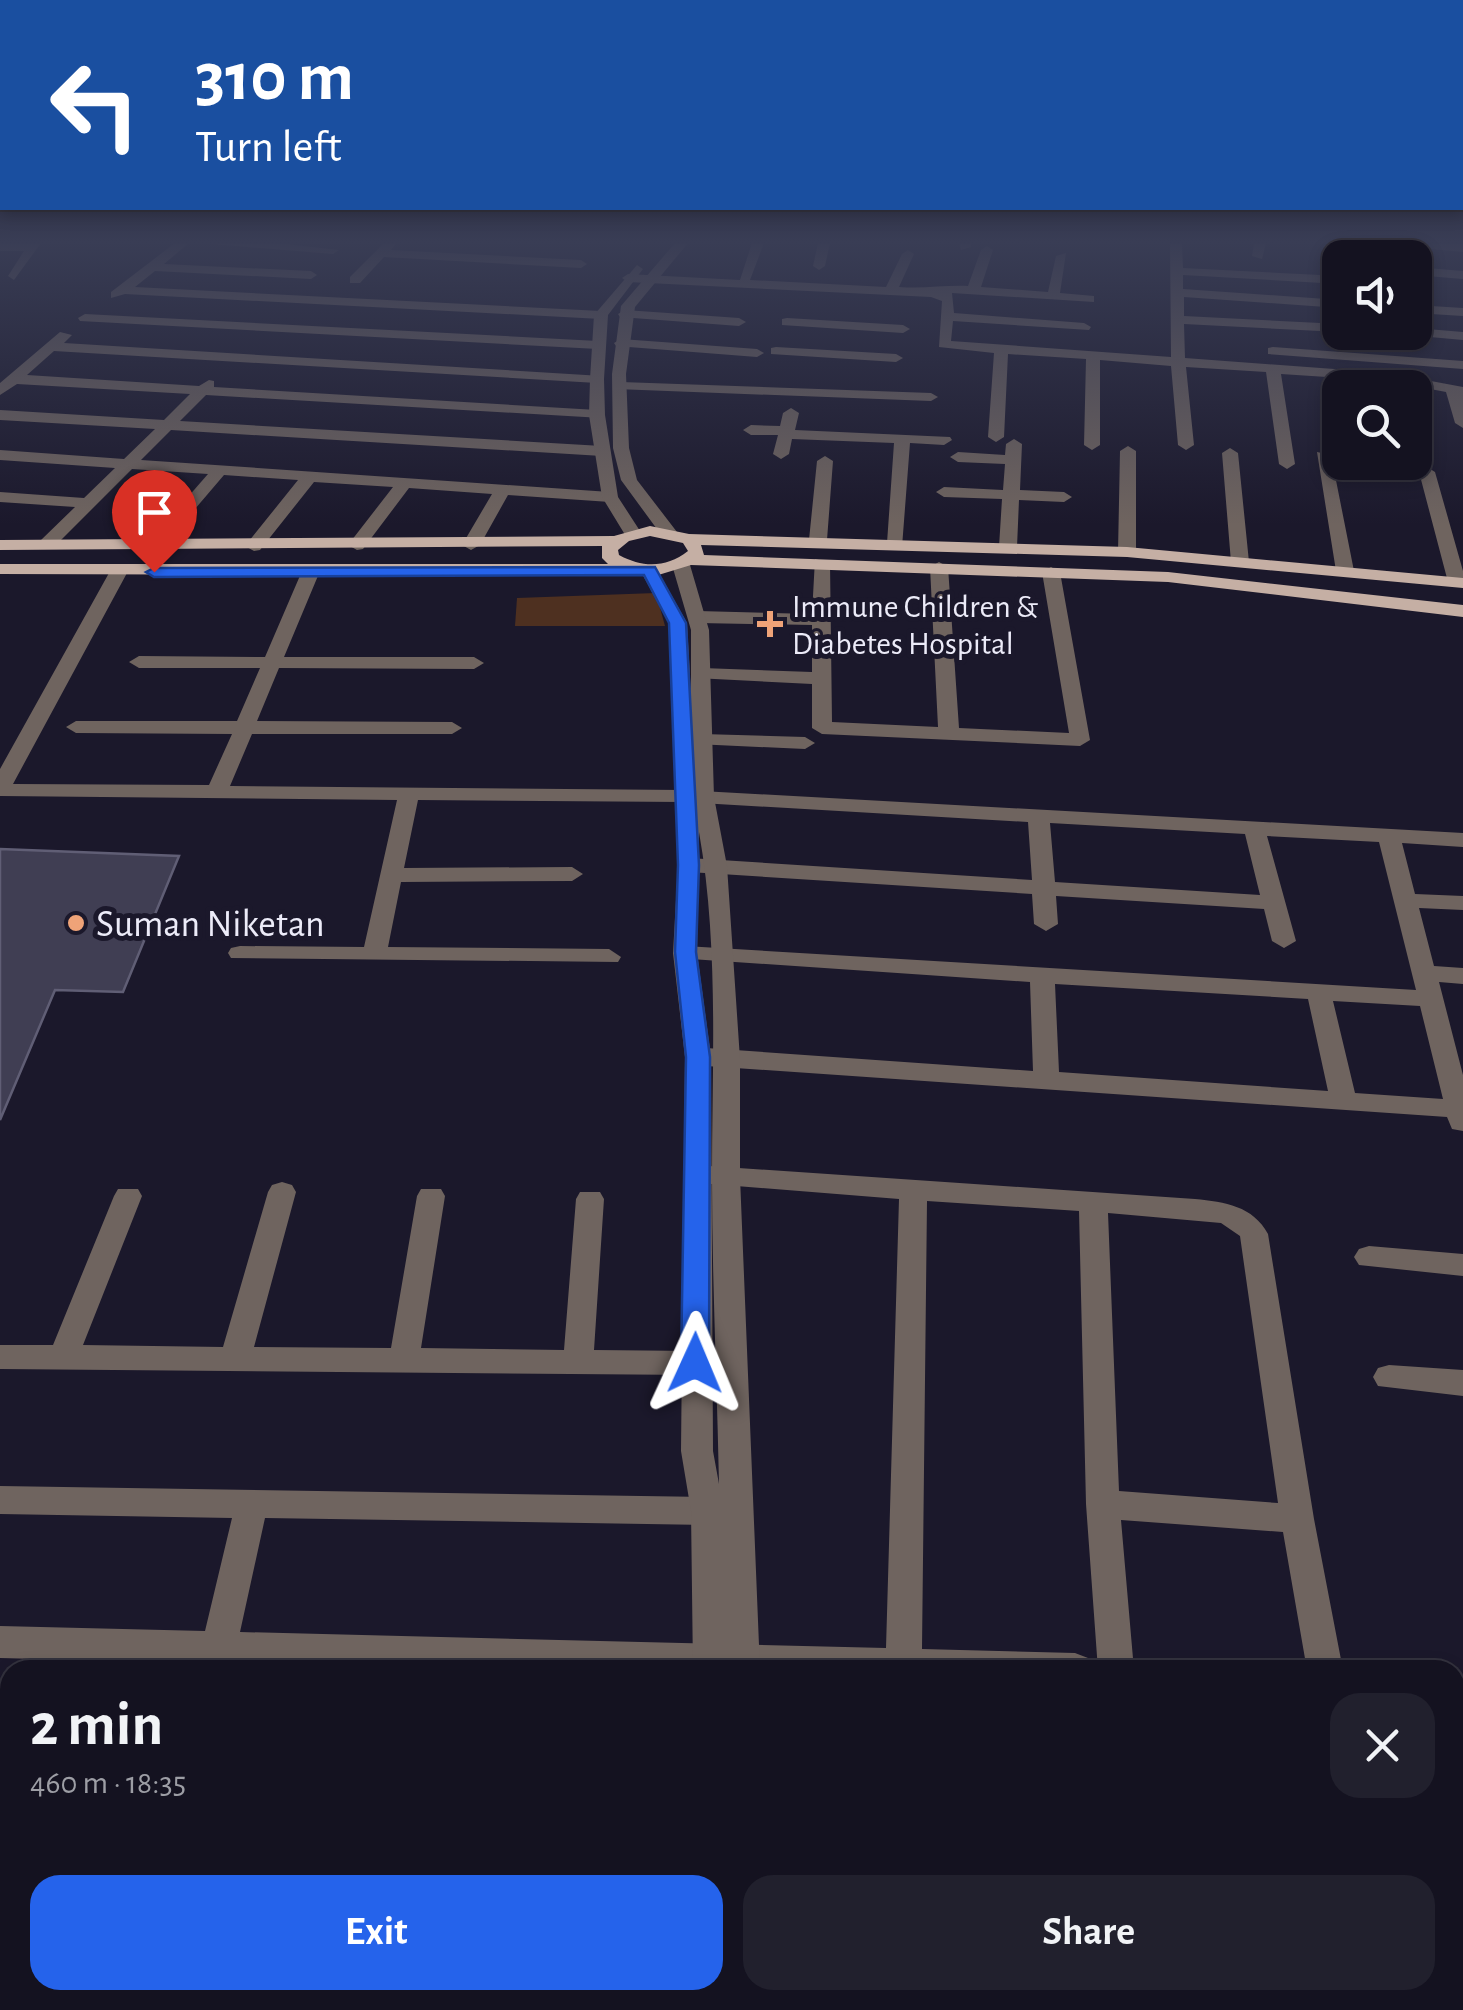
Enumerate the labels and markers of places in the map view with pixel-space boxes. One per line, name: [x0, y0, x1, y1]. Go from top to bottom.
pin: [112, 470, 197, 573]
place label: Immune Children & Diabetes Hospital: [792, 591, 1038, 660]
marker: Immune Children & Diabetes Hospital: [757, 611, 783, 637]
place label: Suman Niketan: [96, 906, 325, 944]
marker: Suman Niketan: [65, 912, 87, 934]

